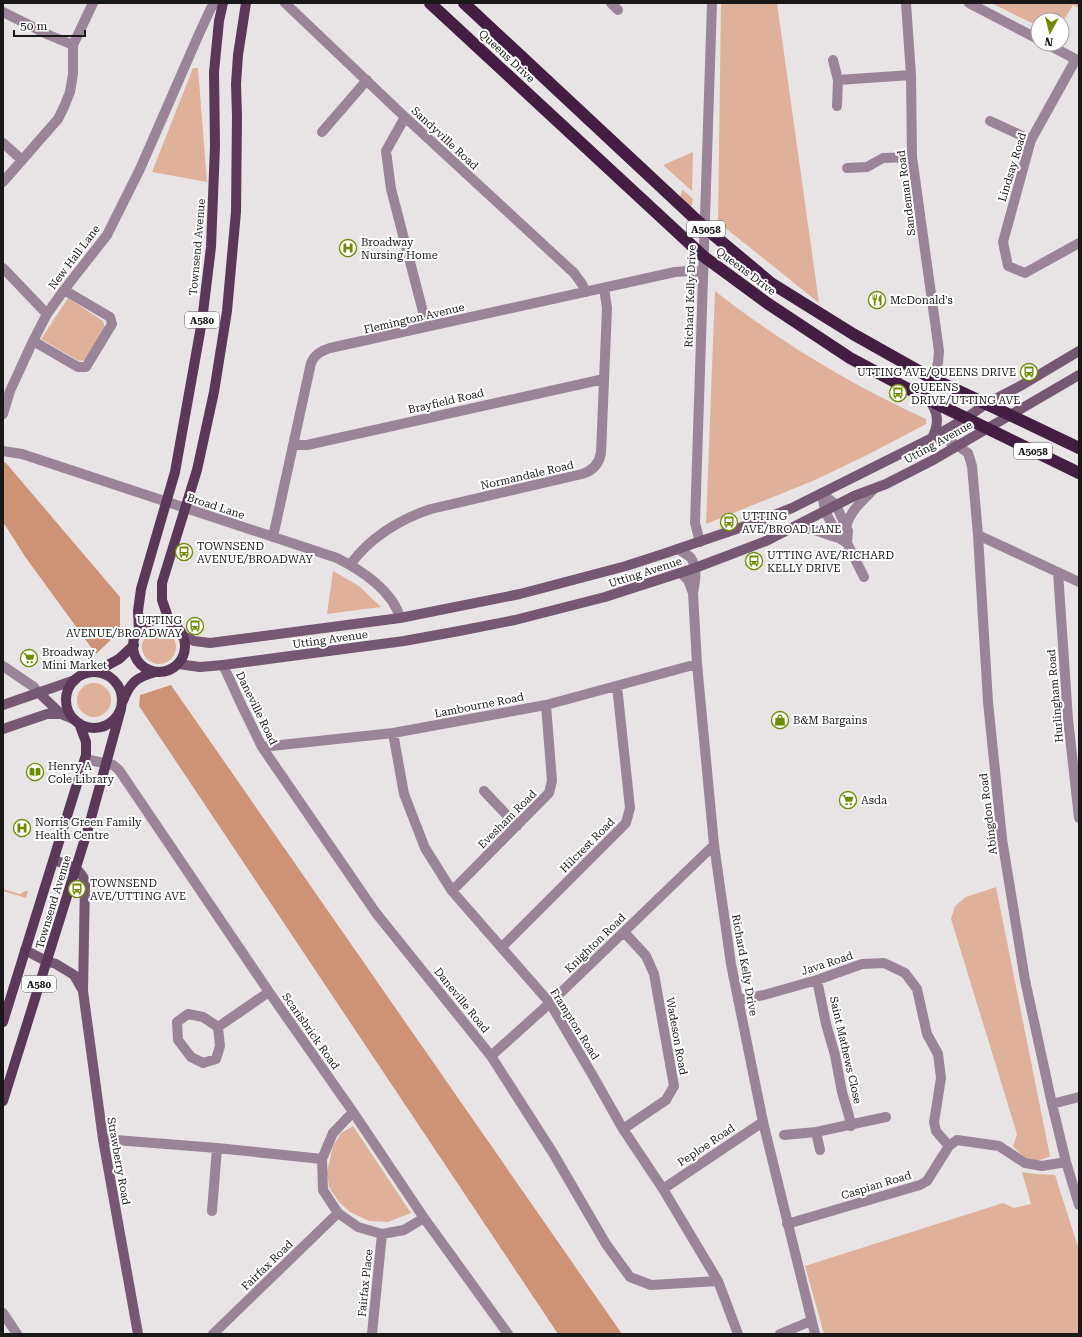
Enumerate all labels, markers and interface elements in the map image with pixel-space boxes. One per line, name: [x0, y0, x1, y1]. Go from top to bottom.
scale bar: [14, 12, 85, 38]
north arrow: [1030, 12, 1070, 52]
text: 50 m: [20, 19, 47, 33]
street label: Queens Drive: [476, 27, 537, 86]
text: N: [1043, 34, 1054, 48]
street label: Sandyville Road: [409, 104, 481, 173]
street label: Lindsay Road: [996, 131, 1029, 203]
street label: Sandeman Road: [895, 149, 918, 236]
street label: Townsend Avenue: [187, 198, 208, 296]
road number: A5058: [687, 221, 725, 237]
street label: New Hall Lane: [46, 223, 103, 292]
place label: Broadway Nursing Home: [361, 236, 438, 262]
hospital icon: Broadway Nursing Home: [338, 238, 358, 258]
street label: Richard Kelly Drive: [682, 244, 699, 348]
street label: Queens Drive: [713, 245, 778, 298]
restaurant icon: McDonald's: [867, 290, 887, 310]
place label: McDonald's: [890, 294, 953, 307]
street label: Flemington Avenue: [362, 301, 466, 336]
road number: A580: [185, 312, 219, 328]
bus stop icon: UTTING AVE/QUEENS DRIVE: [1019, 362, 1039, 382]
place label: UTTING AVE/QUEENS DRIVE: [857, 366, 1016, 379]
place label: QUEENS DRIVE/UTTING AVE: [911, 381, 1020, 407]
bus stop icon: QUEENS DRIVE/UTTING AVE: [888, 383, 908, 403]
street label: Brayfield Road: [407, 386, 485, 417]
street label: Utting Avenue: [902, 418, 975, 467]
road number: A5058: [1014, 443, 1052, 459]
street label: Normandale Road: [479, 458, 575, 493]
street label: Broad Lane: [185, 491, 246, 522]
place label: UTTING AVE/BROAD LANE: [742, 510, 841, 536]
bus stop icon: UTTING AVE/BROAD LANE: [719, 512, 739, 532]
place label: TOWNSEND AVENUE/BROADWAY: [197, 540, 314, 566]
bus stop icon: TOWNSEND AVENUE/BROADWAY: [174, 542, 194, 562]
place label: UTTING AVE/RICHARD KELLY DRIVE: [767, 549, 894, 575]
bus stop icon: UTTING AVE/RICHARD KELLY DRIVE: [744, 551, 764, 571]
street label: Utting Avenue: [607, 555, 683, 590]
place label: UTTING AVENUE/BROADWAY: [66, 614, 182, 640]
bus stop icon: UTTING AVENUE/BROADWAY: [185, 616, 205, 636]
street label: Utting Avenue: [291, 628, 369, 651]
place label: Broadway Mini Market: [42, 646, 107, 672]
supermarket icon: Broadway Mini Market: [19, 648, 39, 668]
street label: Hurlingham Road: [1045, 649, 1066, 743]
street label: Daneville Road: [233, 669, 280, 747]
street label: Lambourne Road: [433, 690, 525, 721]
shop icon: B&M Bargains: [770, 710, 790, 730]
place label: B&M Bargains: [793, 714, 867, 727]
place label: Henry A Cole Library: [48, 760, 114, 786]
library icon: Henry A Cole Library: [25, 762, 45, 782]
street label: Abingdon Road: [977, 772, 1000, 856]
street label: Evesham Road: [475, 787, 539, 851]
supermarket icon: Asda: [838, 790, 858, 810]
place label: Asda: [861, 794, 887, 807]
street label: Hilcrest Road: [557, 815, 617, 875]
place label: Norris Green Family Health Centre: [35, 816, 142, 842]
hospital icon: Norris Green Family Health Centre: [12, 818, 32, 838]
street label: Townsend Avenue: [33, 854, 74, 950]
place label: TOWNSEND AVE/UTTING AVE: [90, 877, 186, 903]
bus stop icon: TOWNSEND AVE/UTTING AVE: [67, 879, 87, 899]
street label: Knighton Road: [562, 911, 629, 976]
street label: Richard Kelly Drive: [729, 913, 760, 1017]
street label: Java Road: [800, 949, 855, 978]
street label: Daneville Road: [431, 965, 492, 1035]
road number: A580: [22, 976, 56, 992]
street label: Frampton Road: [547, 986, 602, 1062]
street label: Scarisbrick Road: [279, 990, 342, 1072]
street label: Saint Mathews Close: [827, 995, 864, 1105]
street label: Wadeson Road: [663, 996, 690, 1076]
street label: Strawberry Road: [104, 1116, 133, 1206]
street label: Peploe Road: [675, 1122, 737, 1169]
street label: Caspian Road: [840, 1169, 913, 1202]
street label: Fairfax Road: [239, 1238, 296, 1293]
street label: Fairfax Place: [355, 1249, 376, 1317]

